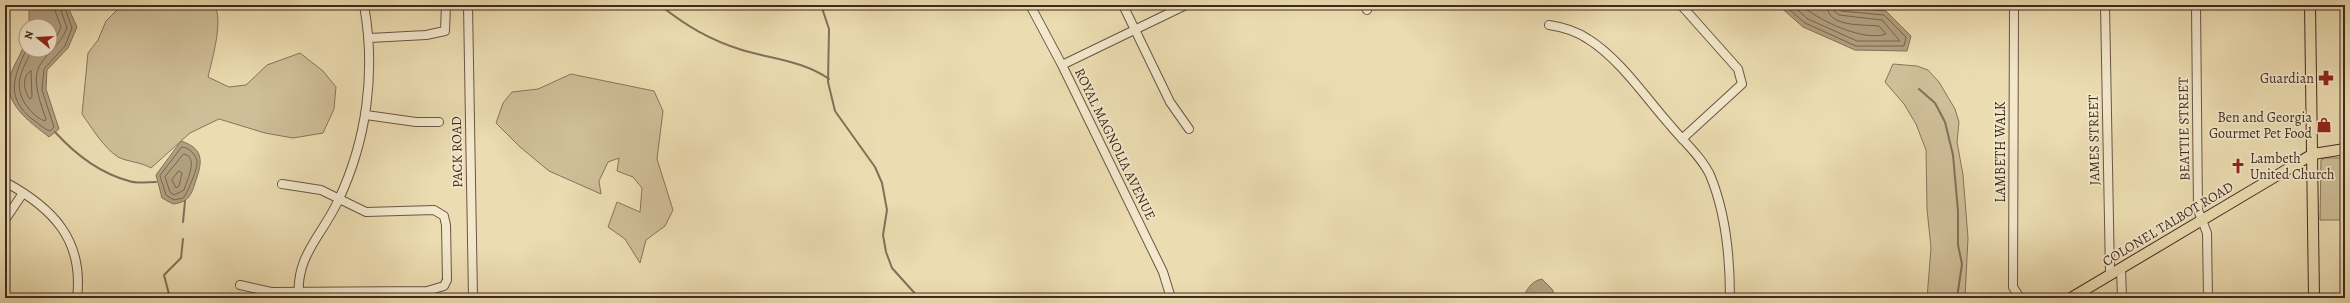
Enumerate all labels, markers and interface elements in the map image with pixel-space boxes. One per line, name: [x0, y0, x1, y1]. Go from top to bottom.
north arrow: [18, 18, 58, 58]
text: N: [21, 29, 37, 41]
street label: ROYAL MAGNOLIA AVENUE: [1070, 65, 1160, 223]
place label: Guardian: [2260, 69, 2314, 88]
pharmacy icon: Guardian: [2317, 69, 2335, 87]
street label: BEATTIE STREET: [2174, 77, 2194, 181]
street label: JAMES STREET: [2084, 94, 2104, 186]
street label: LAMBETH WALK: [1991, 101, 2010, 203]
place label: Ben and Georgia Gourmet Pet Food: [2209, 108, 2312, 143]
street label: PACK ROAD: [447, 116, 467, 188]
shop icon: Ben and Georgia Gourmet Pet Food: [2315, 116, 2333, 134]
place label: Lambeth United Church: [2250, 149, 2335, 184]
church icon: Lambeth United Church: [2229, 157, 2247, 175]
street label: COLONEL TALBOT ROAD: [2099, 177, 2237, 271]

